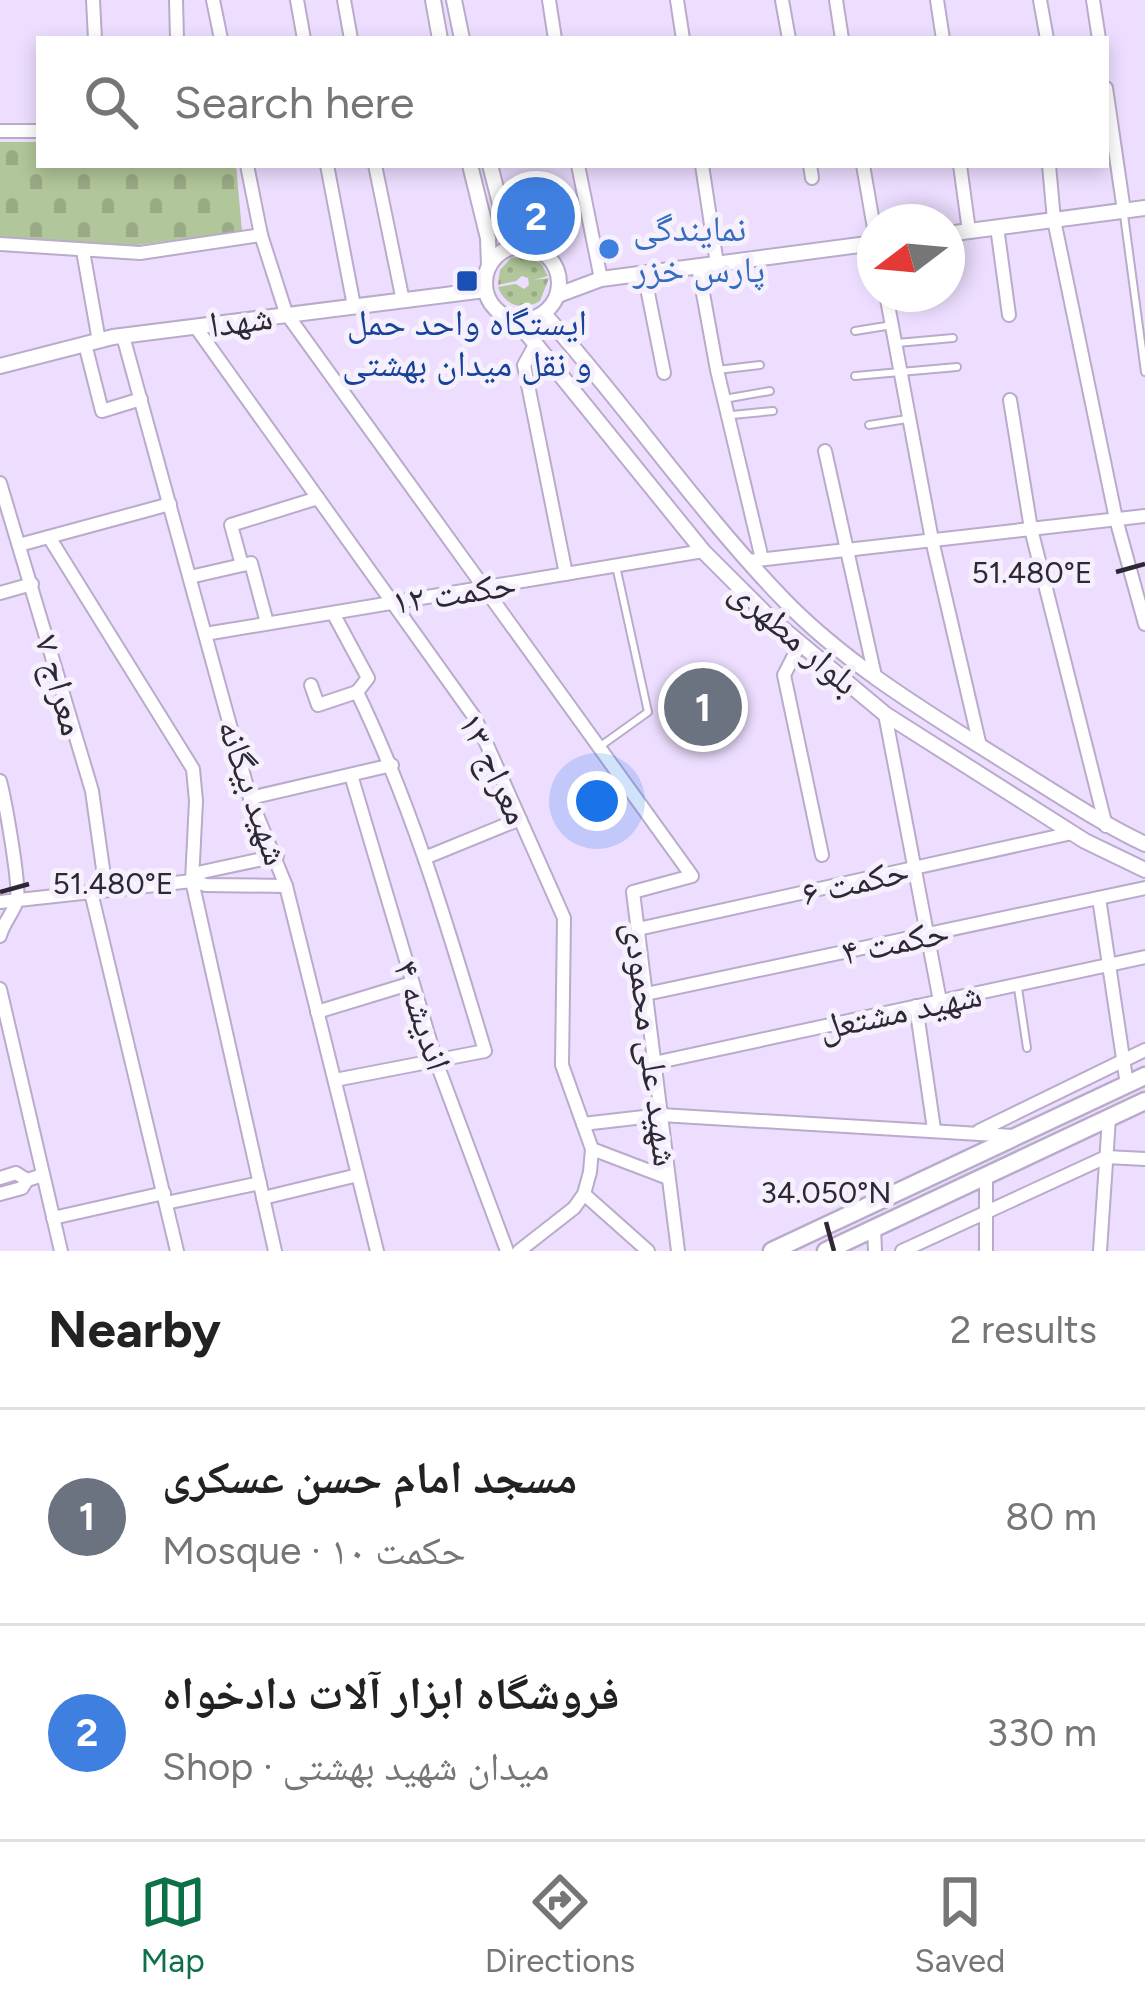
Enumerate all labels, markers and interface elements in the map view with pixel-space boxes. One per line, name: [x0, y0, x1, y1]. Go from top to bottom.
search box: [36, 36, 1109, 168]
icon: search: [78, 69, 144, 135]
text: Search here: [174, 75, 414, 129]
pin: 2: [497, 171, 575, 261]
north arrow: [857, 204, 965, 312]
place label: نمایندگی پارس خزر: [632, 207, 765, 291]
marker: نمایندگی پارس خزر: [596, 236, 622, 262]
marker: ایستگاه واحد حمل و نقل میدان بهشتی: [454, 268, 480, 294]
street label: شهدا: [207, 295, 275, 346]
place label: ایستگاه واحد حمل و نقل میدان بهشتی: [342, 301, 592, 385]
text: 51.480°E: [972, 554, 1093, 591]
street label: حکمت ۱۲: [389, 561, 519, 624]
street label: بلوار مطهری: [722, 569, 868, 704]
street label: معراج ۷: [25, 630, 95, 741]
pin: 1: [664, 662, 742, 752]
street label: معراج ۱۳: [448, 706, 540, 831]
street label: شهید بیگانه: [209, 714, 298, 871]
your location: [567, 771, 627, 831]
street label: حکمت ۶: [797, 848, 913, 915]
text: 51.480°E: [53, 865, 174, 902]
street label: حکمت ۴: [837, 909, 953, 974]
street label: شهید علی محمودی: [615, 919, 688, 1169]
street label: اندیشه ۴: [385, 955, 460, 1076]
street label: شهید مشتعل: [815, 972, 986, 1049]
text: 34.050°N: [760, 1174, 892, 1211]
text: Nearby: [48, 1299, 221, 1360]
text: 2 results: [950, 1306, 1097, 1353]
text: مسجد امام حسن عسکری: [162, 1450, 577, 1504]
text: 1: [79, 1493, 95, 1540]
text: 80 m: [1005, 1493, 1097, 1540]
text: Mosque · حکمت ۱۰: [162, 1527, 466, 1574]
text: فروشگاه ابزار آلات دادخواه: [162, 1666, 619, 1720]
text: 2: [76, 1709, 98, 1756]
text: 330 m: [987, 1709, 1097, 1756]
text: Shop · میدان شهید بهشتی: [162, 1743, 550, 1790]
tab: Map: [140, 1869, 206, 1980]
tab: Directions: [485, 1869, 635, 1980]
tab: Saved: [914, 1869, 1005, 1980]

